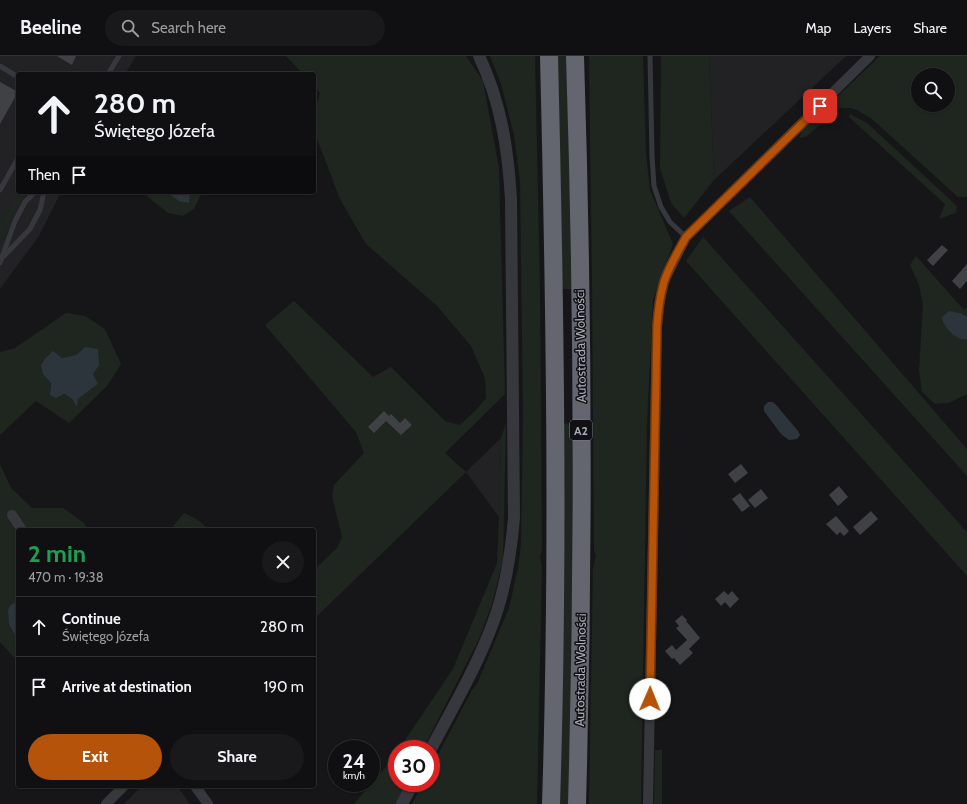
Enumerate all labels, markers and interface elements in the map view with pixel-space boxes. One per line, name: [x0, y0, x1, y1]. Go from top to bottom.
search box: [105, 10, 385, 46]
text: Beeline: [20, 16, 81, 39]
icon: search: [119, 17, 141, 39]
text: Search here: [151, 19, 226, 37]
text: Map: [806, 19, 831, 37]
text: Layers: [853, 19, 891, 37]
text: Share: [913, 19, 947, 37]
map controls: [911, 68, 955, 112]
button: search: [911, 68, 955, 112]
text: 280 m: [94, 86, 176, 120]
icon: ahead: [28, 88, 80, 140]
pin: [803, 89, 837, 123]
icon: arrive: [809, 95, 831, 117]
text: Świętego Józefa: [94, 120, 215, 142]
icon: arrive: [68, 164, 90, 186]
text: Then: [28, 166, 60, 184]
street label: Autostrada Wolności: [571, 289, 589, 403]
road number: A2: [570, 420, 592, 440]
text: 2 min: [28, 539, 86, 568]
button: close: [262, 541, 304, 583]
text: 470 m · 19:38: [28, 569, 104, 585]
text: Continue: [62, 610, 121, 628]
street label: Autostrada Wolności: [571, 613, 589, 727]
icon: ahead: [28, 616, 50, 638]
text: 280 m: [260, 618, 304, 636]
text: Świętego Józefa: [62, 628, 149, 644]
icon: arrive: [28, 676, 50, 698]
text: Arrive at destination: [62, 678, 192, 696]
text: 190 m: [264, 678, 304, 696]
position arrow: [629, 678, 671, 720]
button: Exit: [28, 734, 162, 780]
button: Share: [170, 734, 304, 780]
speed limit sign: 30: [388, 740, 440, 792]
text: 24: [343, 749, 366, 773]
text: km/h: [343, 769, 365, 782]

